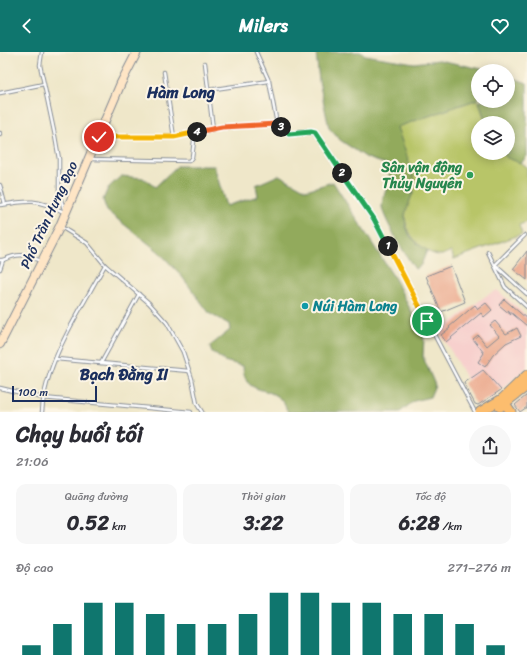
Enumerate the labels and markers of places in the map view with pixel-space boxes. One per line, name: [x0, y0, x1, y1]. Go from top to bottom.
pin: 3: [271, 117, 291, 137]
pin: [82, 120, 116, 154]
pin: 4: [187, 122, 207, 142]
place label: Sân vận động Thủy Nguyên: [380, 155, 463, 196]
pin: 2: [332, 163, 352, 183]
marker: Sân vận động Thủy Nguyên: [465, 170, 475, 180]
pin: 1: [378, 236, 398, 256]
place label: Núi Hàm Long: [312, 294, 397, 319]
marker: Núi Hàm Long: [300, 301, 310, 311]
pin: [410, 304, 444, 338]

